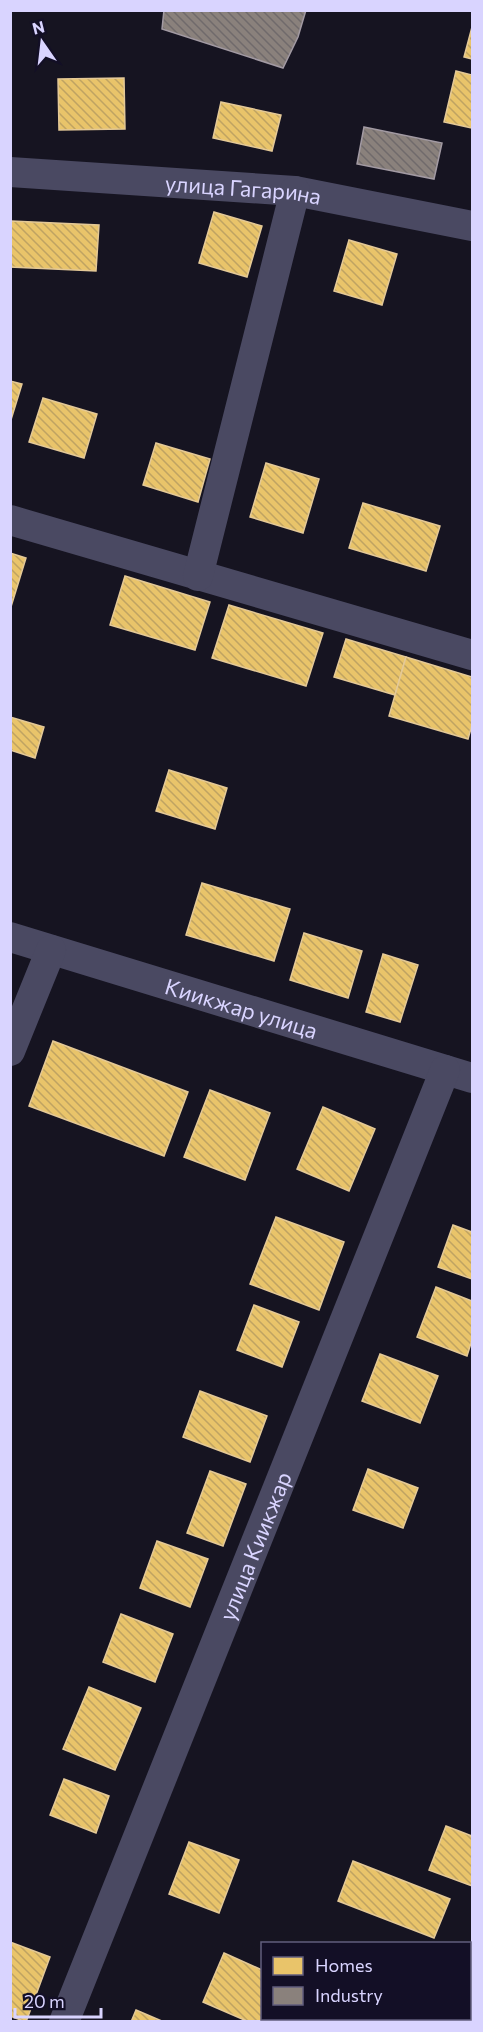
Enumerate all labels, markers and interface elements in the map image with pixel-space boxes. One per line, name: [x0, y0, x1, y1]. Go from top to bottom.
north arrow: [12, 12, 72, 72]
text: N: [30, 16, 46, 38]
street label: улица Гагарина: [164, 169, 324, 209]
street label: Киикжар улица: [162, 972, 321, 1044]
street label: улица Киикжар: [213, 1467, 296, 1624]
legend: [261, 1942, 471, 2020]
text: Homes: [315, 1954, 373, 1976]
scale bar: [15, 1981, 100, 2019]
text: Industry: [315, 1984, 383, 2006]
text: 20 m: [24, 1990, 65, 2012]

